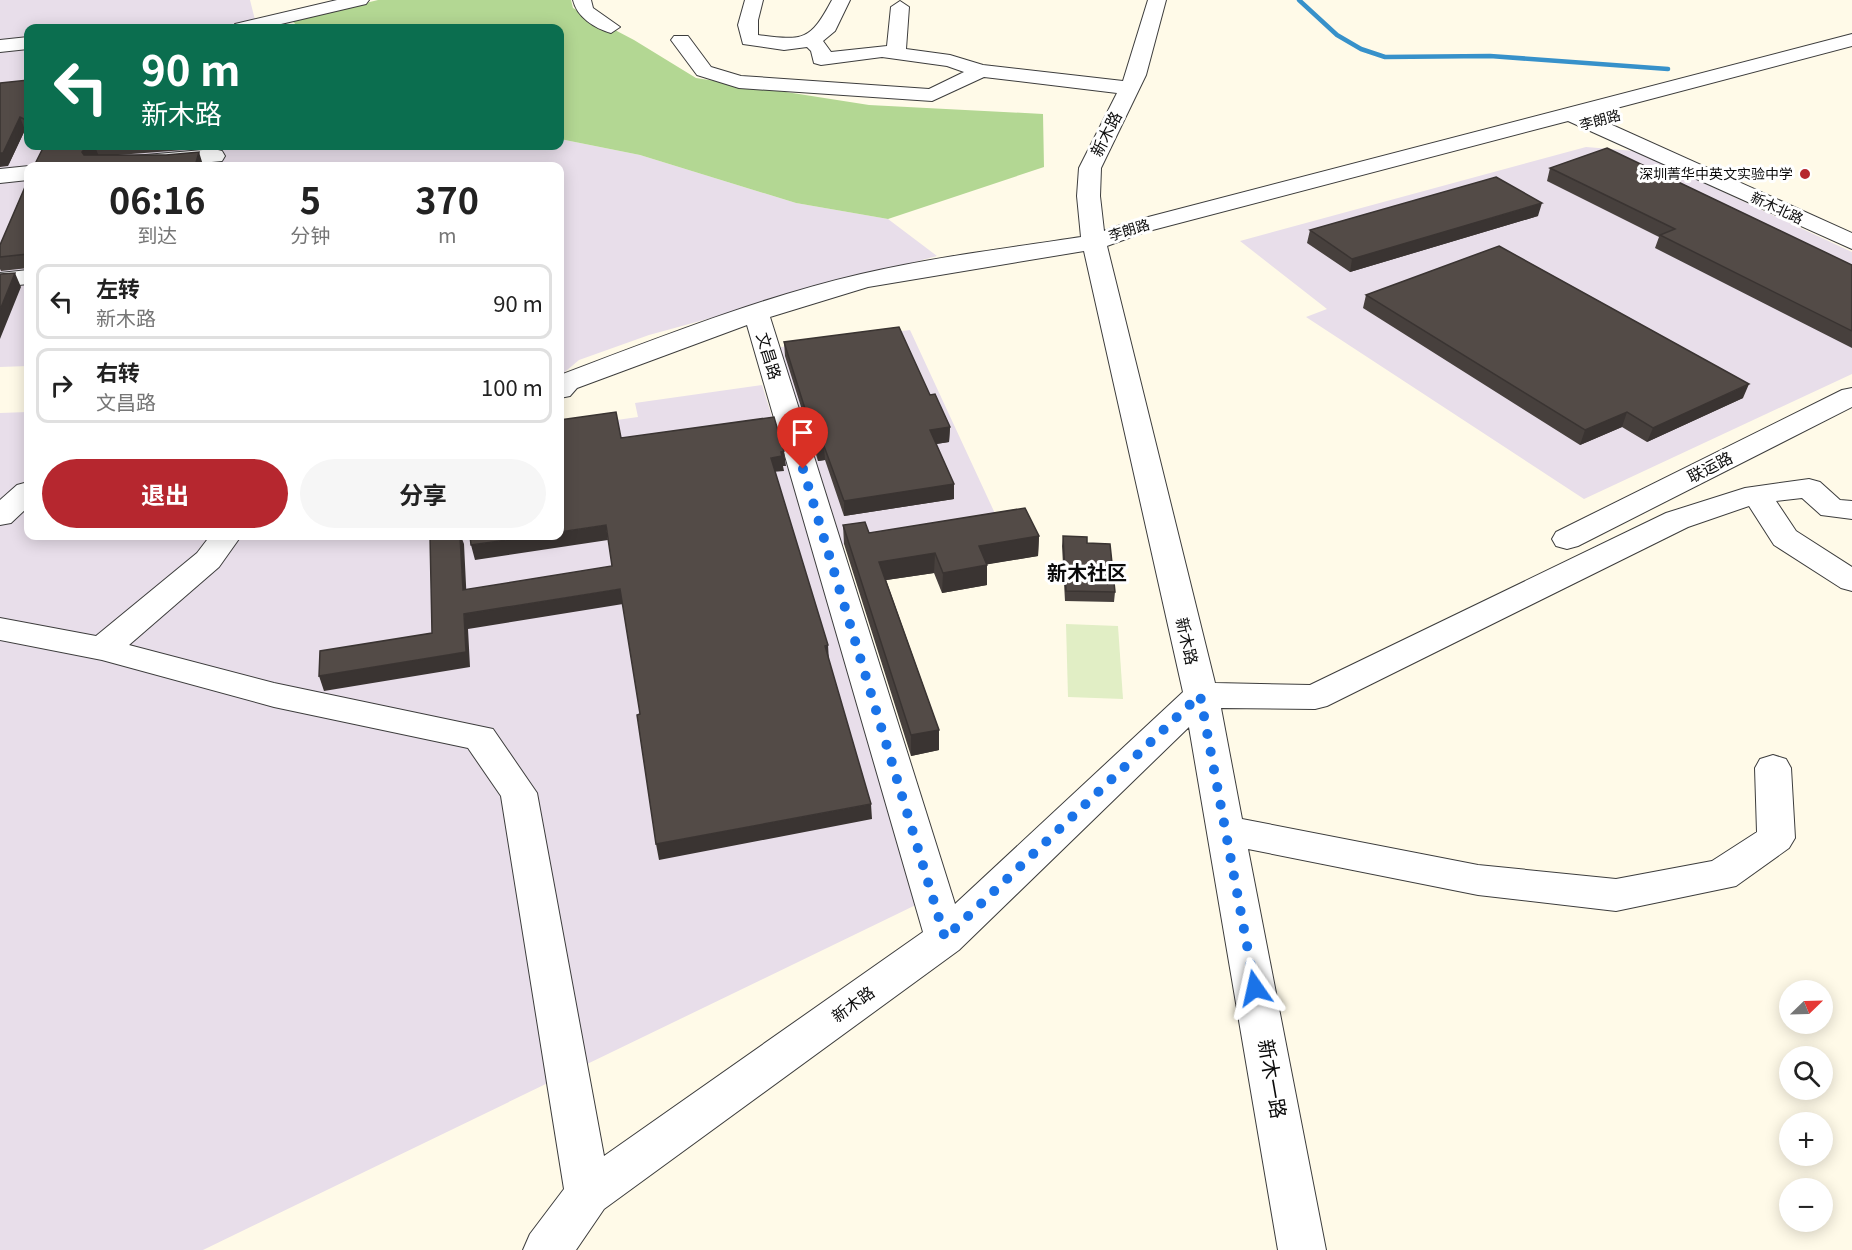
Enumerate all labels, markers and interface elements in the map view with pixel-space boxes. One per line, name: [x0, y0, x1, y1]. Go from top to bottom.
text: 90 m: [141, 37, 241, 98]
icon: left: [42, 48, 120, 126]
text: 新木路: [141, 93, 222, 132]
street label: 李朗路: [1577, 104, 1623, 134]
street label: 新木路: [1084, 107, 1127, 160]
place label: 深圳菁华中英文实验中学: [1639, 163, 1793, 183]
marker: 深圳菁华中英文实验中学: [1798, 167, 1812, 181]
text: 06:16: [109, 172, 206, 224]
text: 5: [300, 172, 321, 224]
text: 370: [415, 172, 479, 224]
street label: 新木北路: [1748, 186, 1807, 228]
street label: 李朗路: [1106, 213, 1152, 245]
text: 到达: [137, 220, 177, 249]
text: 分钟: [290, 220, 330, 249]
text: m: [438, 220, 456, 249]
text: 左转: [96, 271, 140, 303]
icon: left: [45, 285, 78, 318]
text: 90 m: [493, 286, 543, 318]
text: 新木路: [96, 303, 156, 332]
street label: 文昌路: [751, 329, 788, 382]
text: 右转: [96, 355, 140, 387]
icon: right: [45, 369, 78, 402]
text: 100 m: [481, 370, 543, 402]
text: 文昌路: [96, 387, 156, 416]
pin: [777, 407, 828, 469]
icon: arrive: [786, 416, 819, 449]
street label: 联运路: [1683, 445, 1736, 488]
button: 退出: [42, 459, 288, 528]
button: 分享: [300, 459, 546, 528]
district label: 新木社区: [1047, 557, 1127, 586]
street label: 新木路: [1171, 615, 1205, 667]
position arrow: [1223, 956, 1287, 1020]
street label: 新木路: [826, 979, 879, 1027]
north arrow: [1779, 980, 1833, 1034]
map controls: [1779, 980, 1833, 1232]
street label: 新木一路: [1252, 1037, 1295, 1121]
button: search: [1779, 1046, 1833, 1100]
button: +: [1779, 1112, 1833, 1166]
button: −: [1779, 1178, 1833, 1232]

